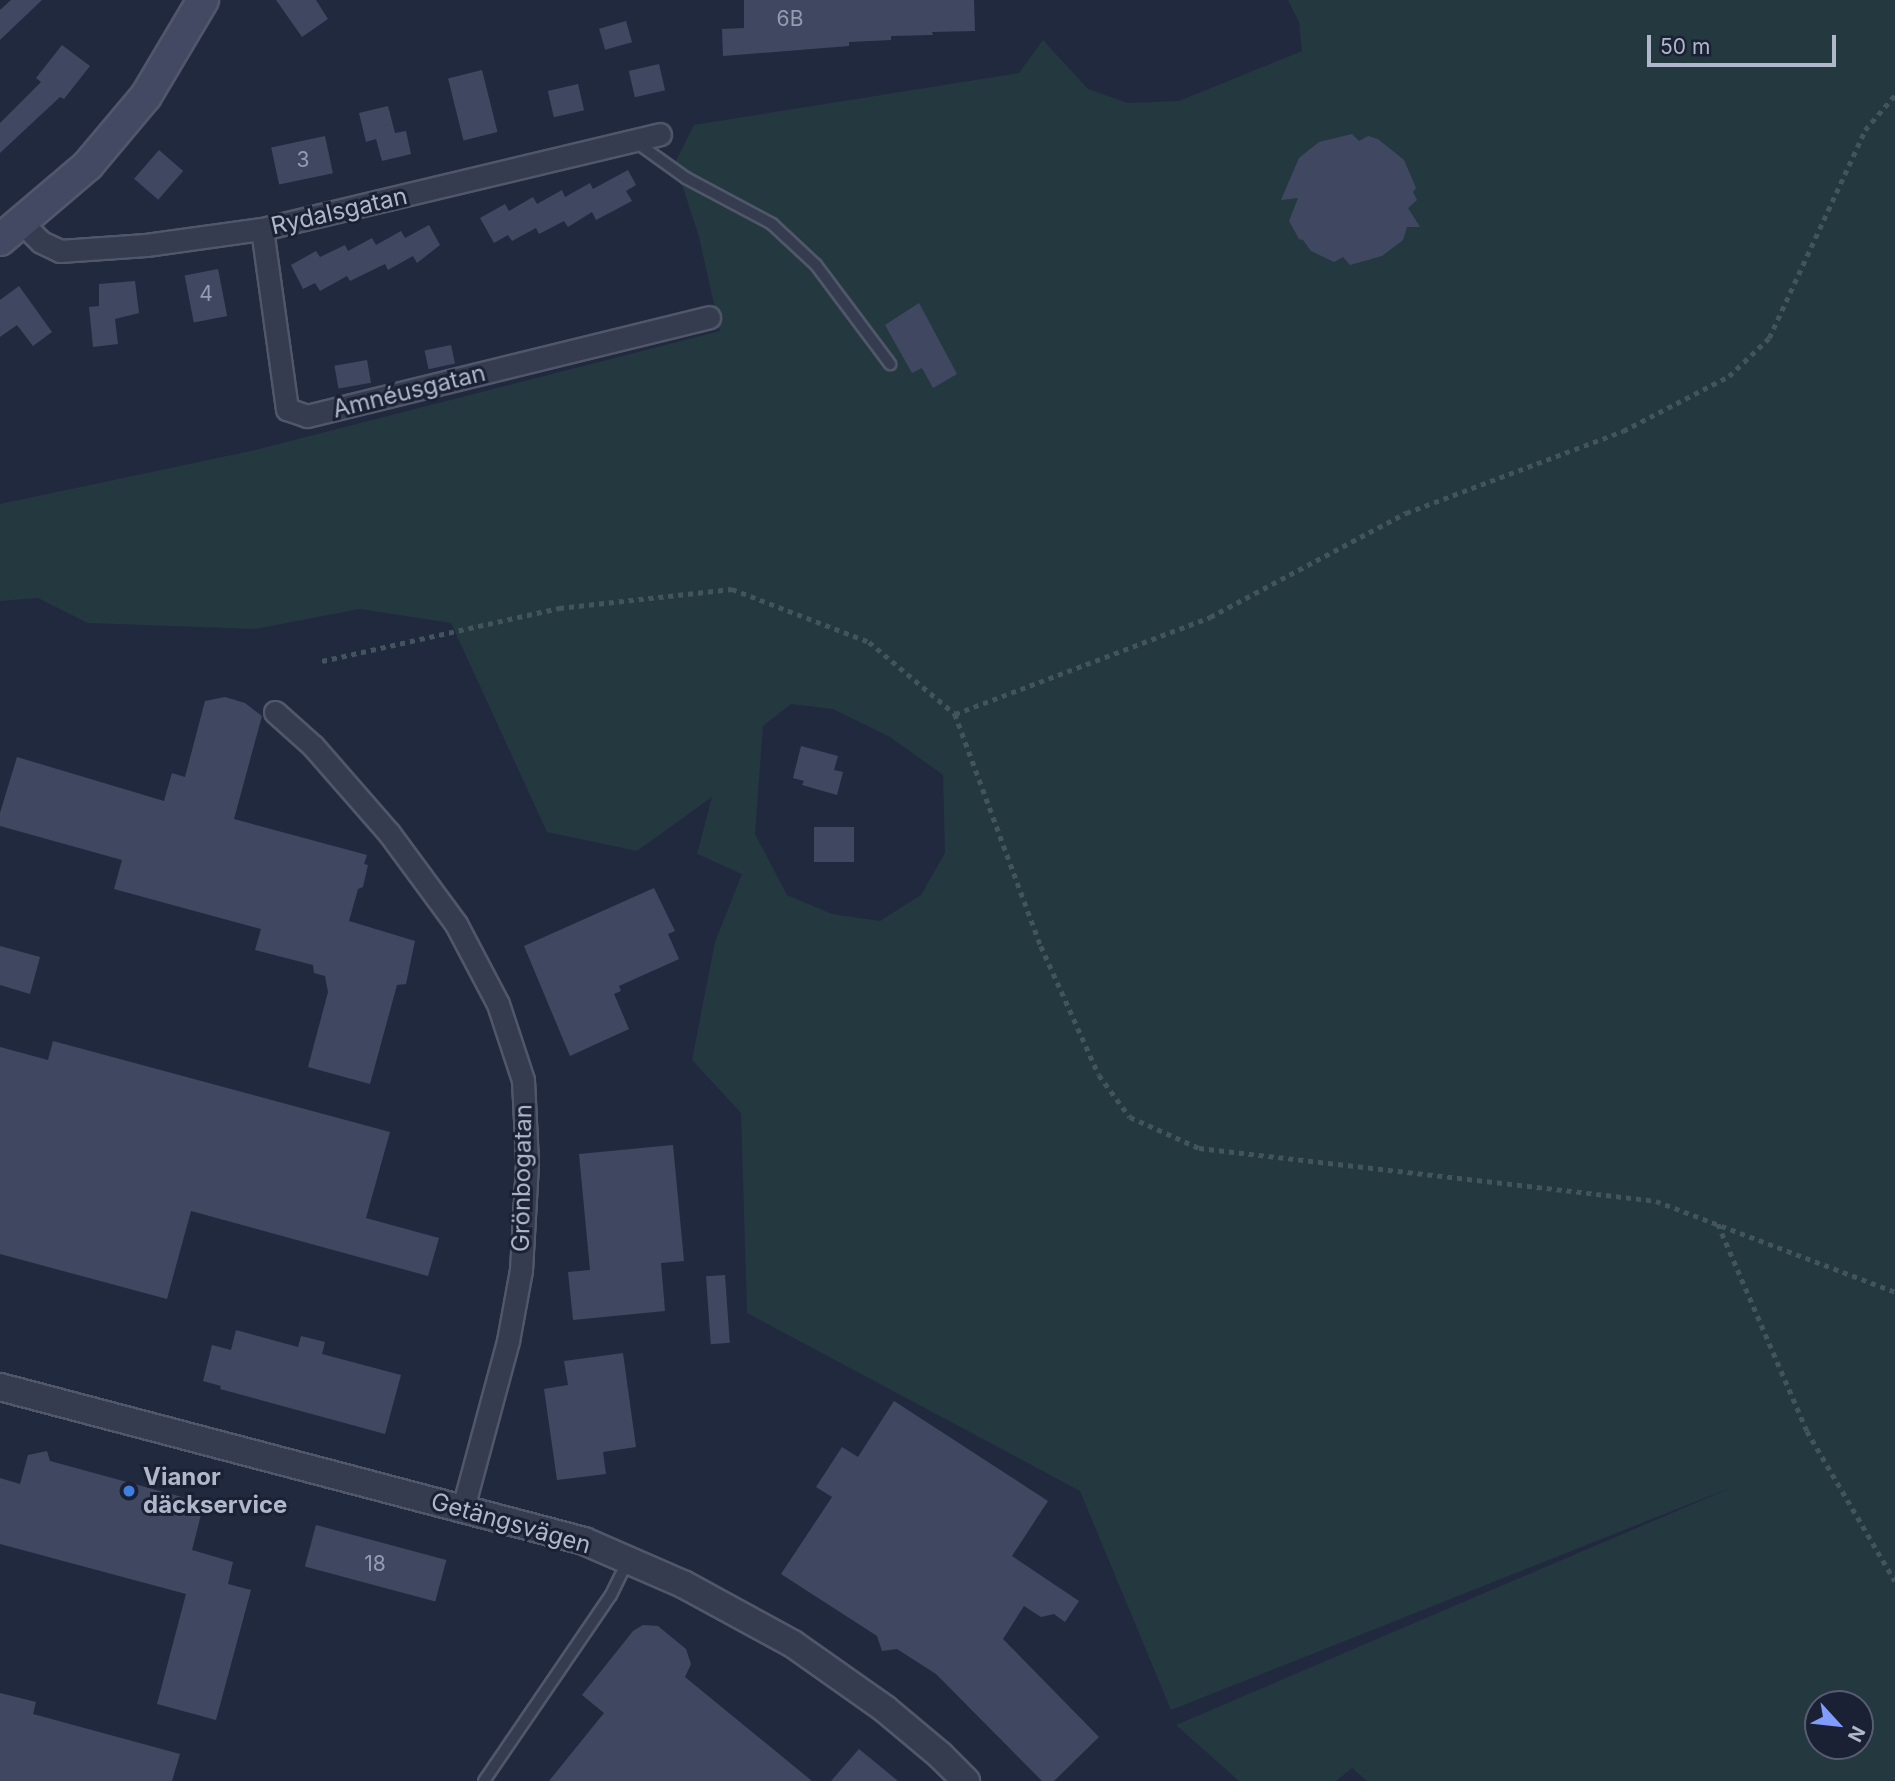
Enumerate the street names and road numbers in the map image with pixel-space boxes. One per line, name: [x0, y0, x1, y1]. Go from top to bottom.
street label: Rydalsgatan: [268, 181, 410, 241]
street label: Amnéusgatan: [330, 358, 488, 424]
street label: Grönbogatan: [506, 1104, 538, 1252]
street label: Getängsvägen: [428, 1486, 594, 1560]

